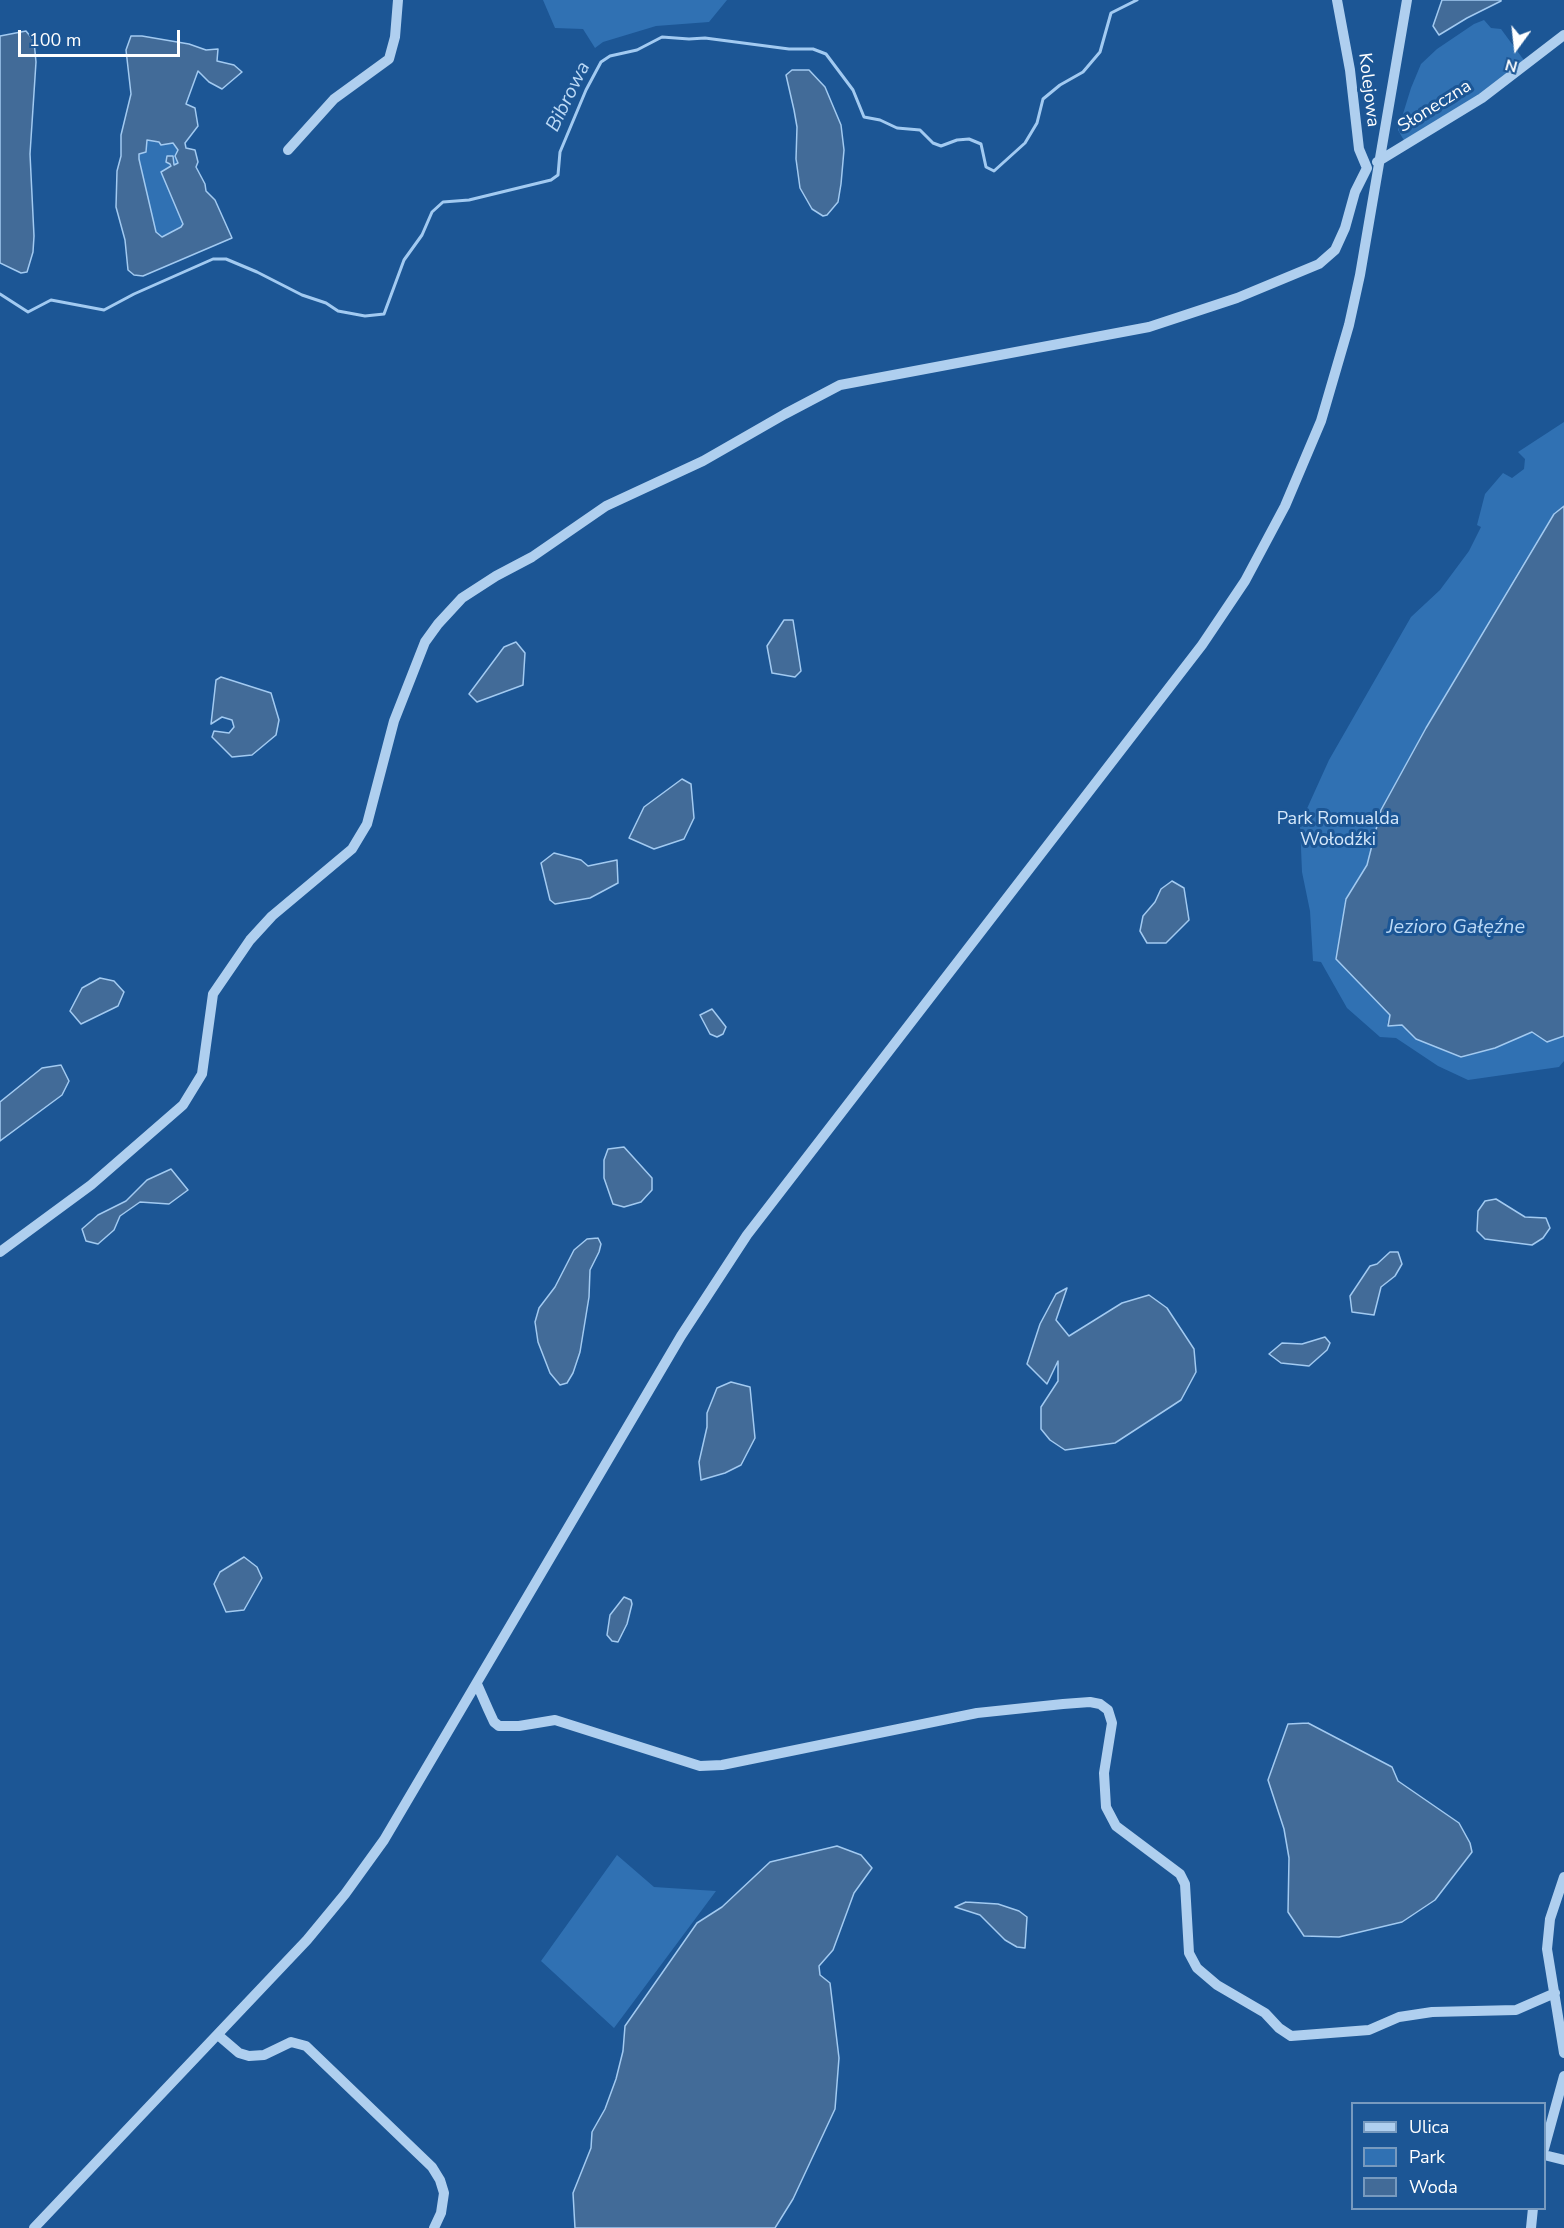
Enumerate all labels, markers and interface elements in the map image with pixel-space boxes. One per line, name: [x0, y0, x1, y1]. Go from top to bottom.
scale bar: [21, 18, 183, 56]
north arrow: [1486, 18, 1546, 78]
text: 100 m: [29, 28, 81, 52]
street label: Kolejowa: [1353, 52, 1383, 128]
text: N: [1503, 53, 1520, 78]
water label: Bibrowa: [542, 58, 596, 136]
street label: Słoneczna: [1394, 76, 1476, 138]
park label: Park Romualda Wołodźki: [1277, 809, 1399, 852]
water label: Jezioro Gałęźne: [1387, 916, 1525, 940]
legend: [1351, 2102, 1546, 2210]
text: Ulica: [1409, 2115, 1449, 2139]
text: Park: [1409, 2145, 1445, 2169]
text: Woda: [1409, 2175, 1458, 2199]

